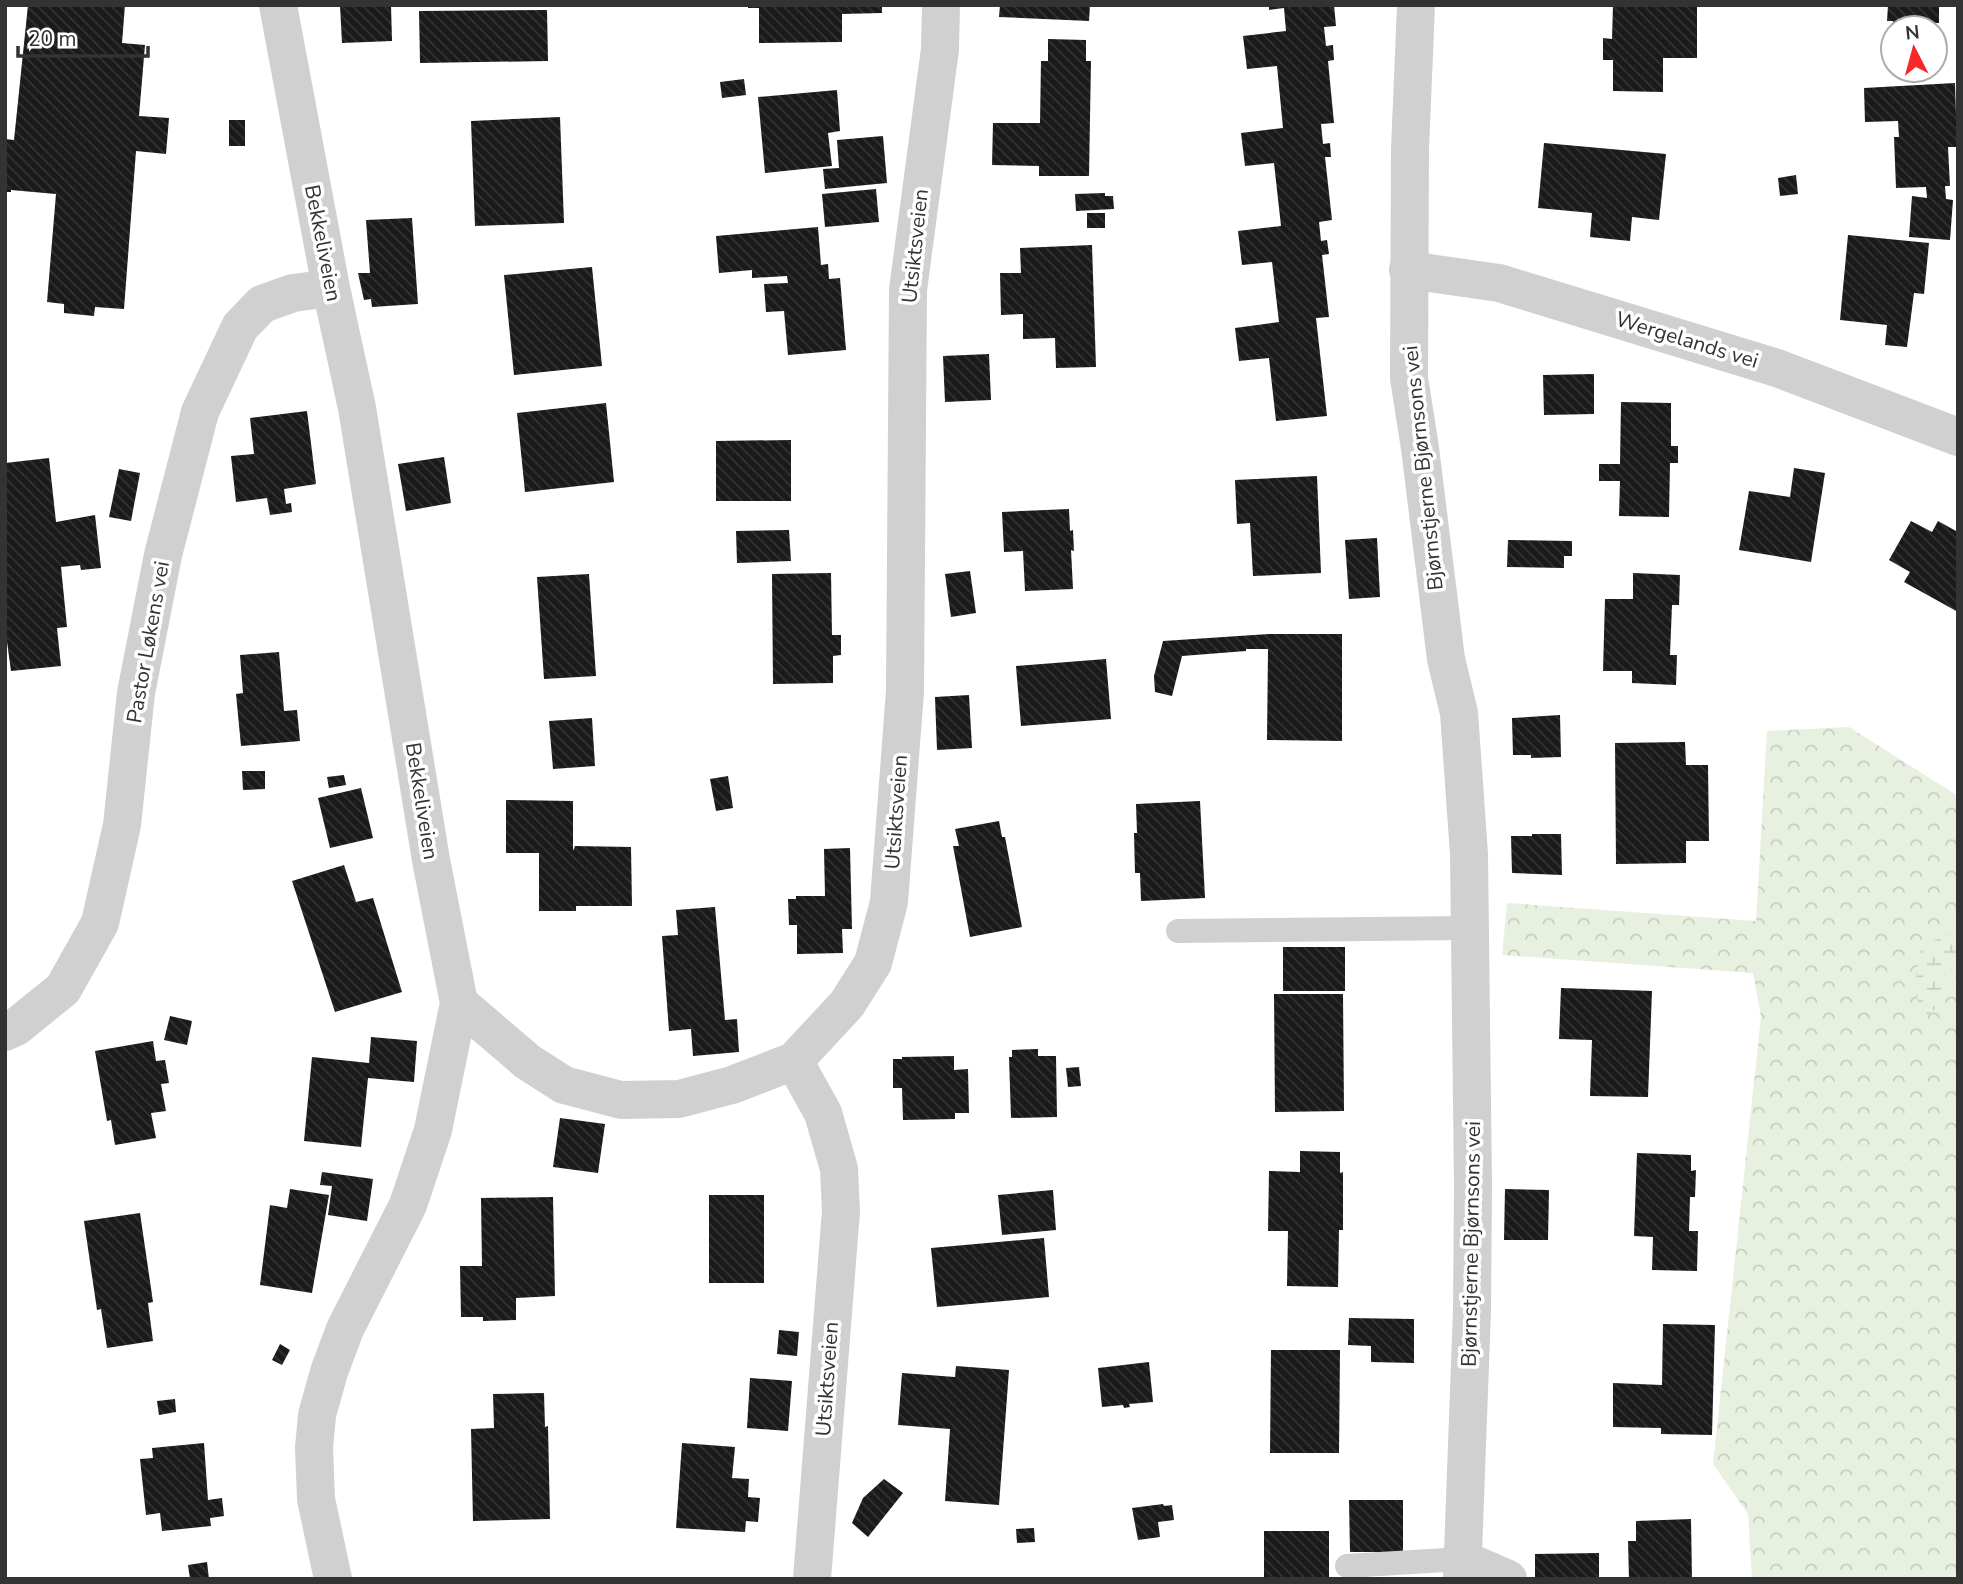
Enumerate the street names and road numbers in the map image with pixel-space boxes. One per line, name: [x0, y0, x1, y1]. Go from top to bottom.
street label: Bekkeliveien: [298, 182, 348, 304]
street label: Utsiktsveien: [895, 187, 935, 305]
street label: Wergelands vei: [1612, 305, 1762, 375]
street label: Bjørnstjerne Bjørnsons vei: [1396, 344, 1450, 592]
street label: Pastor Løkens vei: [120, 559, 176, 725]
street label: Bekkeliveien: [399, 740, 445, 862]
street label: Utsiktsveien: [878, 754, 914, 870]
street label: Bjørnstjerne Bjørnsons vei: [1455, 1121, 1487, 1367]
street label: Utsiktsveien: [809, 1321, 845, 1437]

